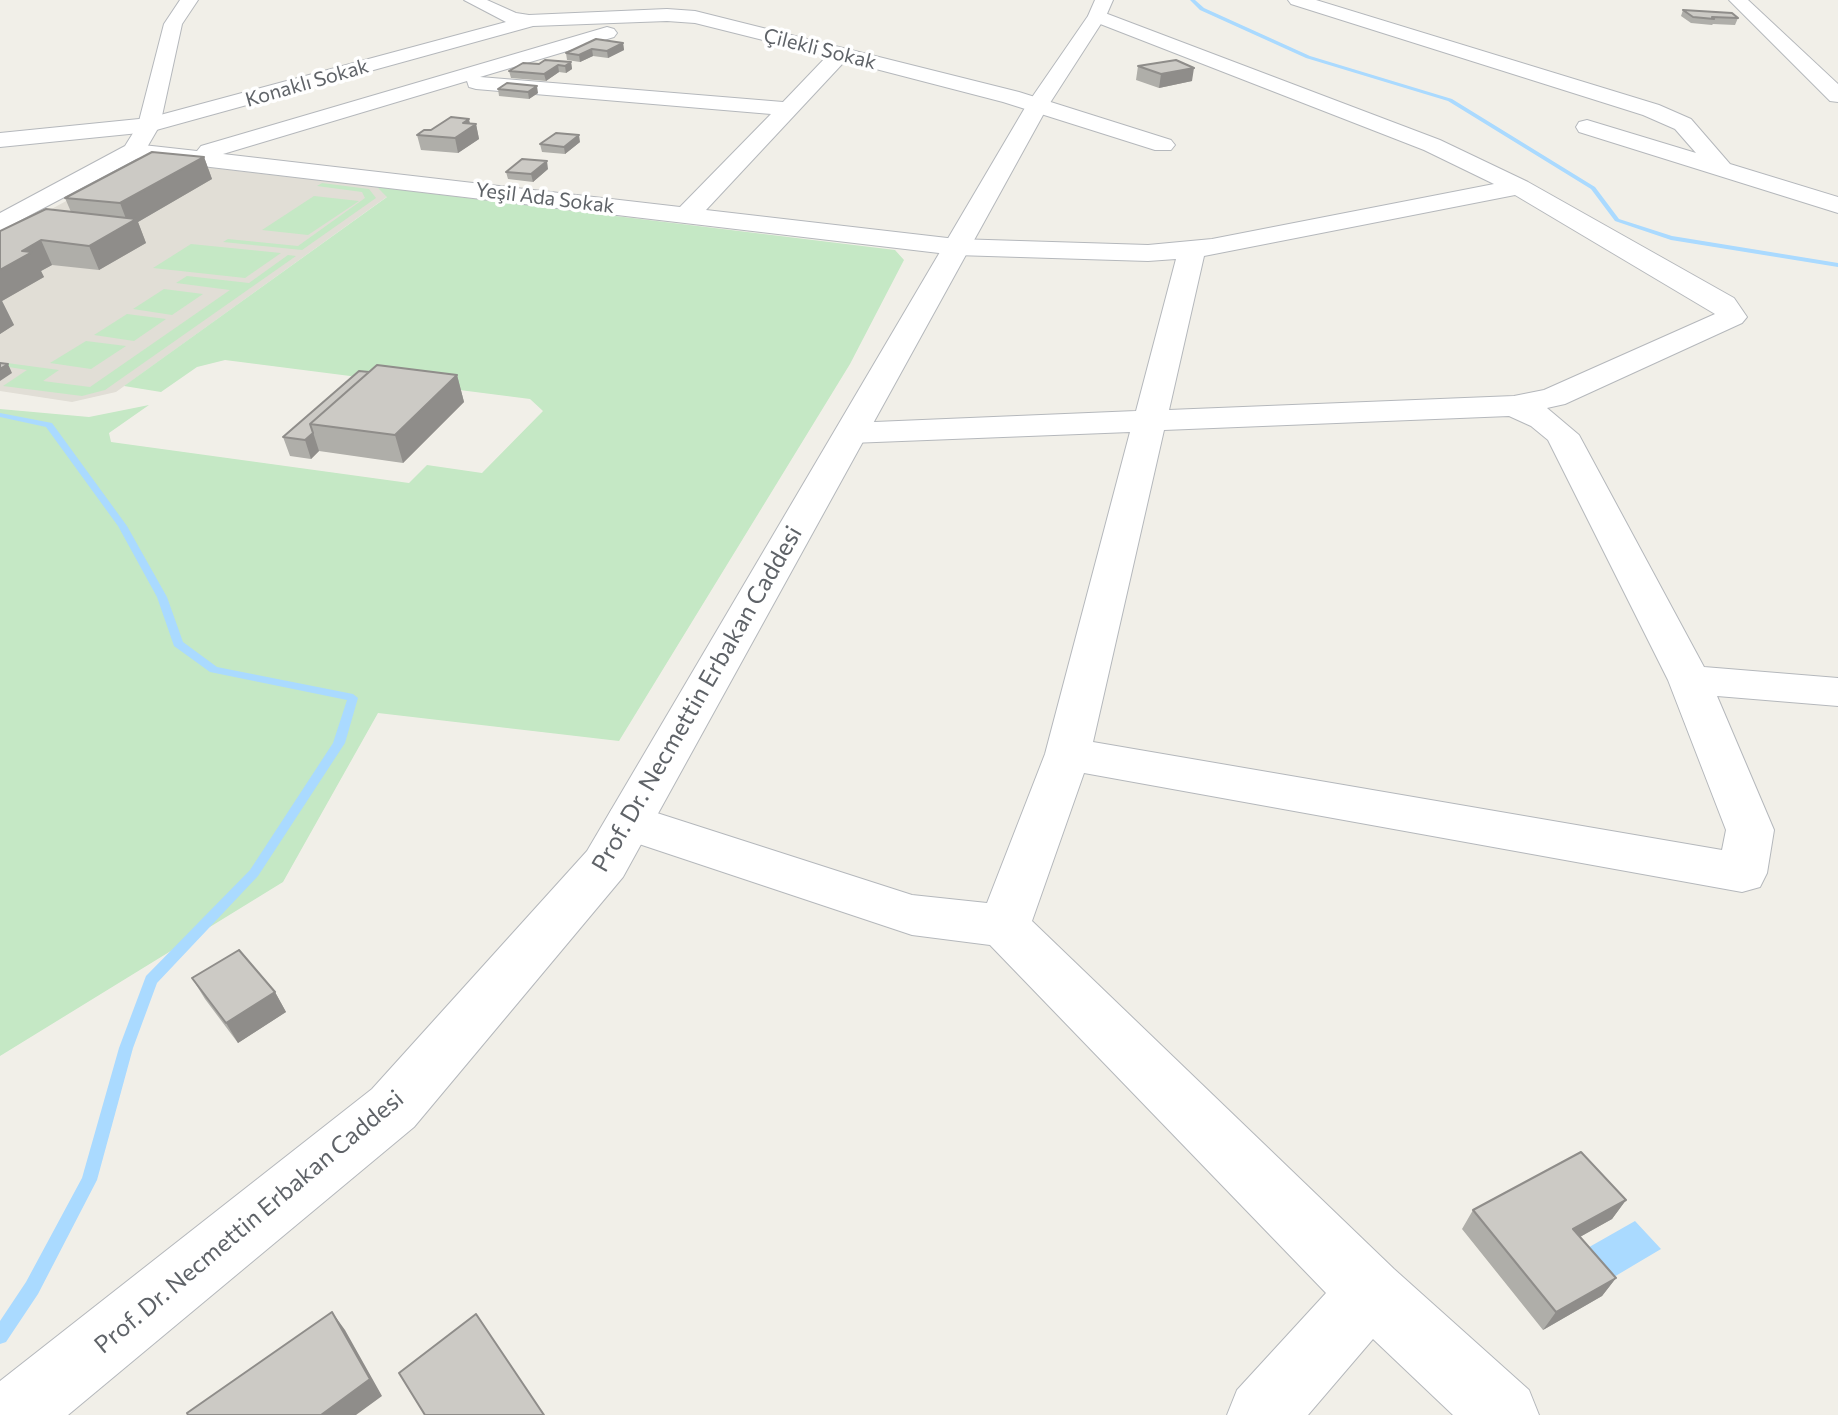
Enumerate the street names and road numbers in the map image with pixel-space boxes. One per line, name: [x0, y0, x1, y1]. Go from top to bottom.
street label: Çilekli Sokak: [761, 23, 879, 75]
street label: Konaklı Sokak: [243, 54, 371, 112]
street label: Yeşil Ada Sokak: [474, 178, 616, 218]
street label: Prof. Dr. Necmettin Erbakan Caddesi: [586, 521, 808, 877]
street label: Prof. Dr. Necmettin Erbakan Caddesi: [89, 1084, 409, 1360]

